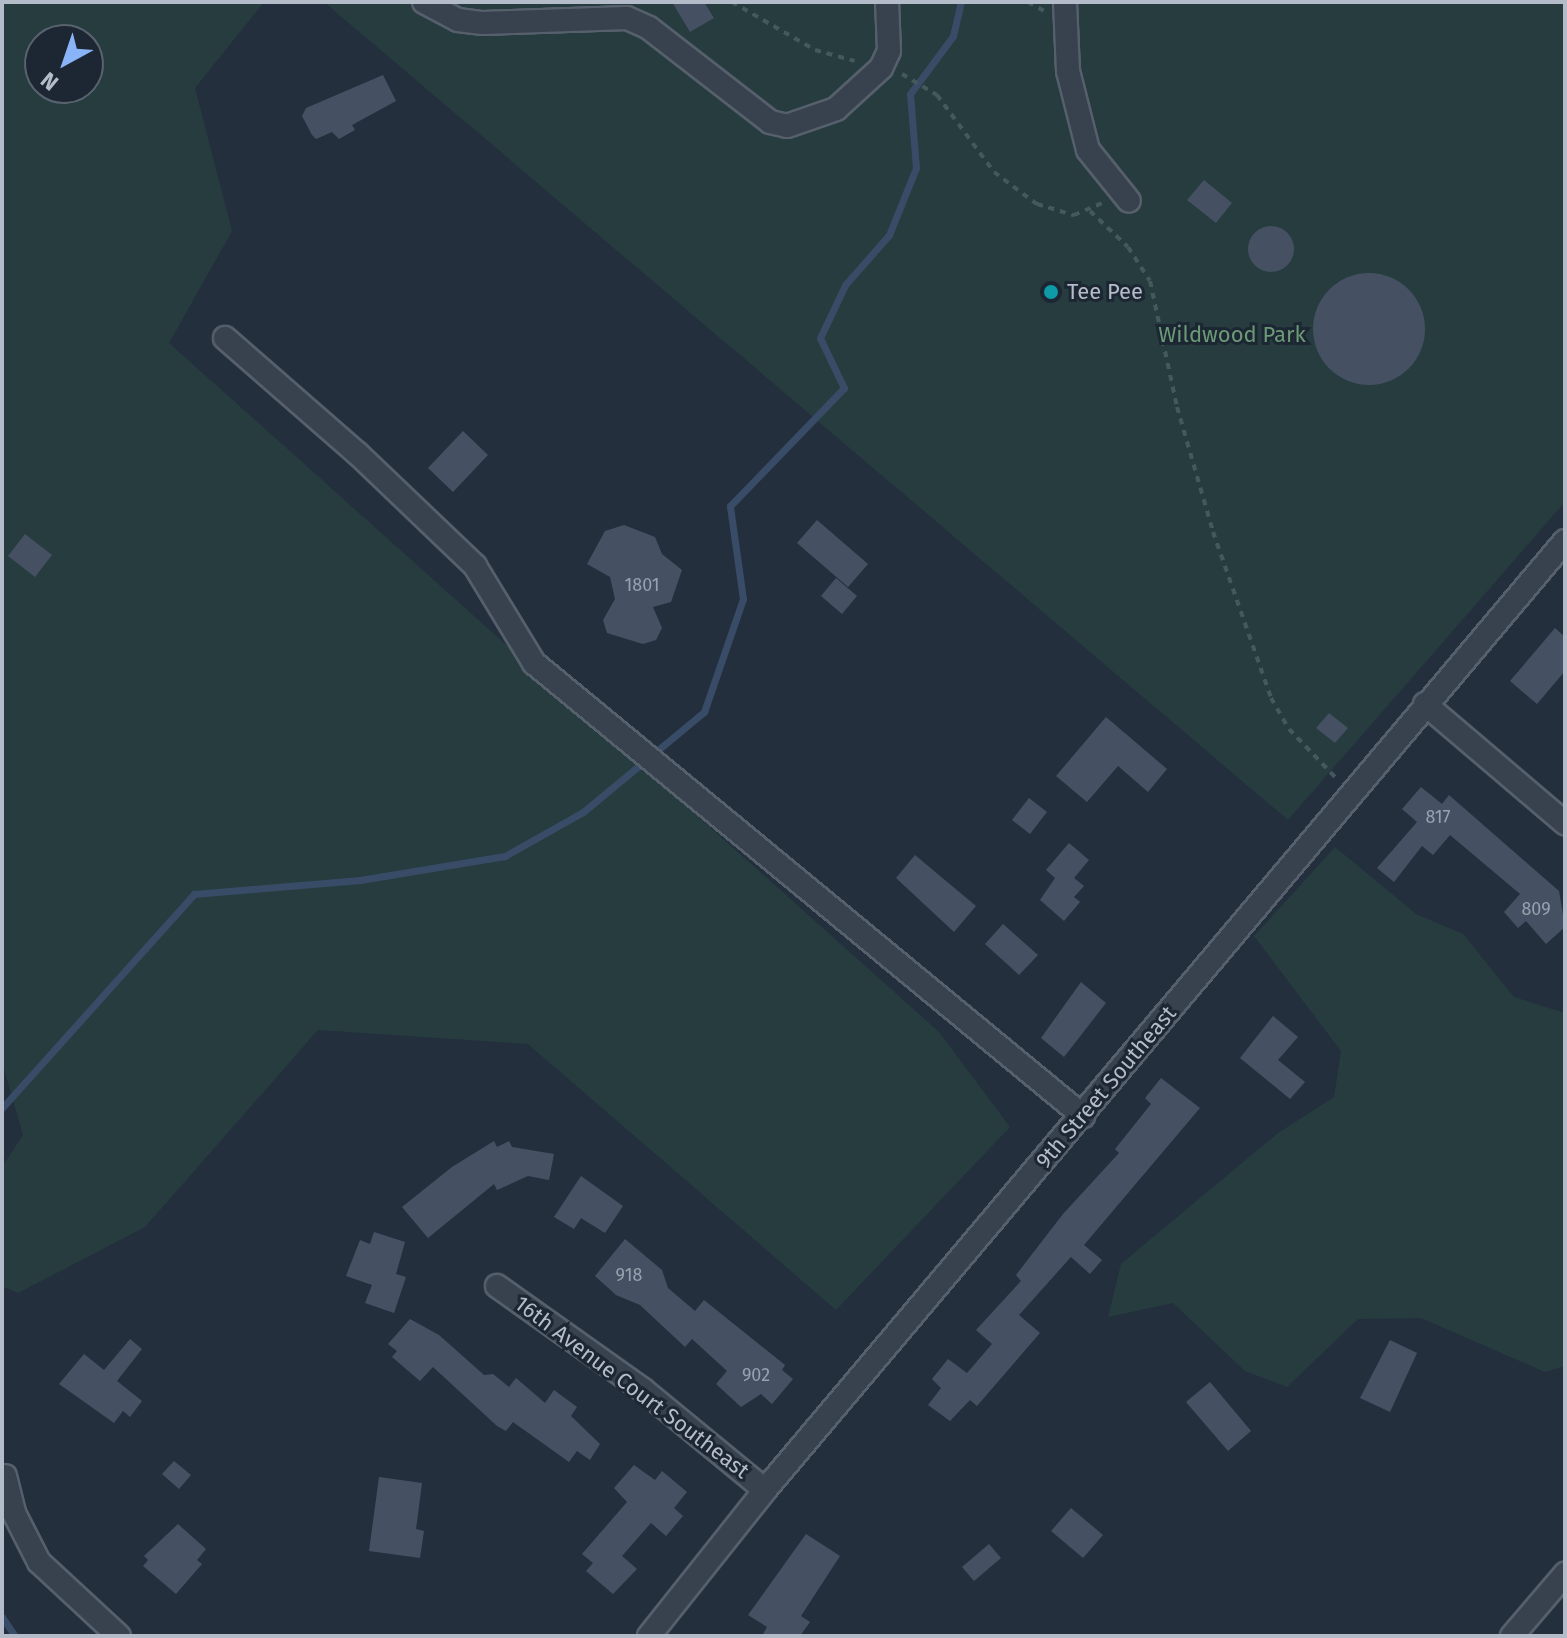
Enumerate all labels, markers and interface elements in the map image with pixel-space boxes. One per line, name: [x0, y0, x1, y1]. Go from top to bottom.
north arrow: [24, 24, 104, 104]
text: N: [35, 66, 64, 96]
place label: Tee Pee: [1067, 279, 1143, 305]
marker: Tee Pee: [1042, 283, 1060, 301]
park label: Wildwood Park: [1158, 322, 1306, 348]
house number: 1801: [624, 574, 660, 596]
house number: 817: [1425, 806, 1451, 828]
house number: 809: [1521, 898, 1551, 920]
street label: 9th Street Southeast: [1030, 1000, 1182, 1174]
house number: 918: [616, 1264, 642, 1286]
street label: 16th Avenue Court Southeast: [510, 1290, 754, 1484]
house number: 902: [742, 1364, 770, 1386]

